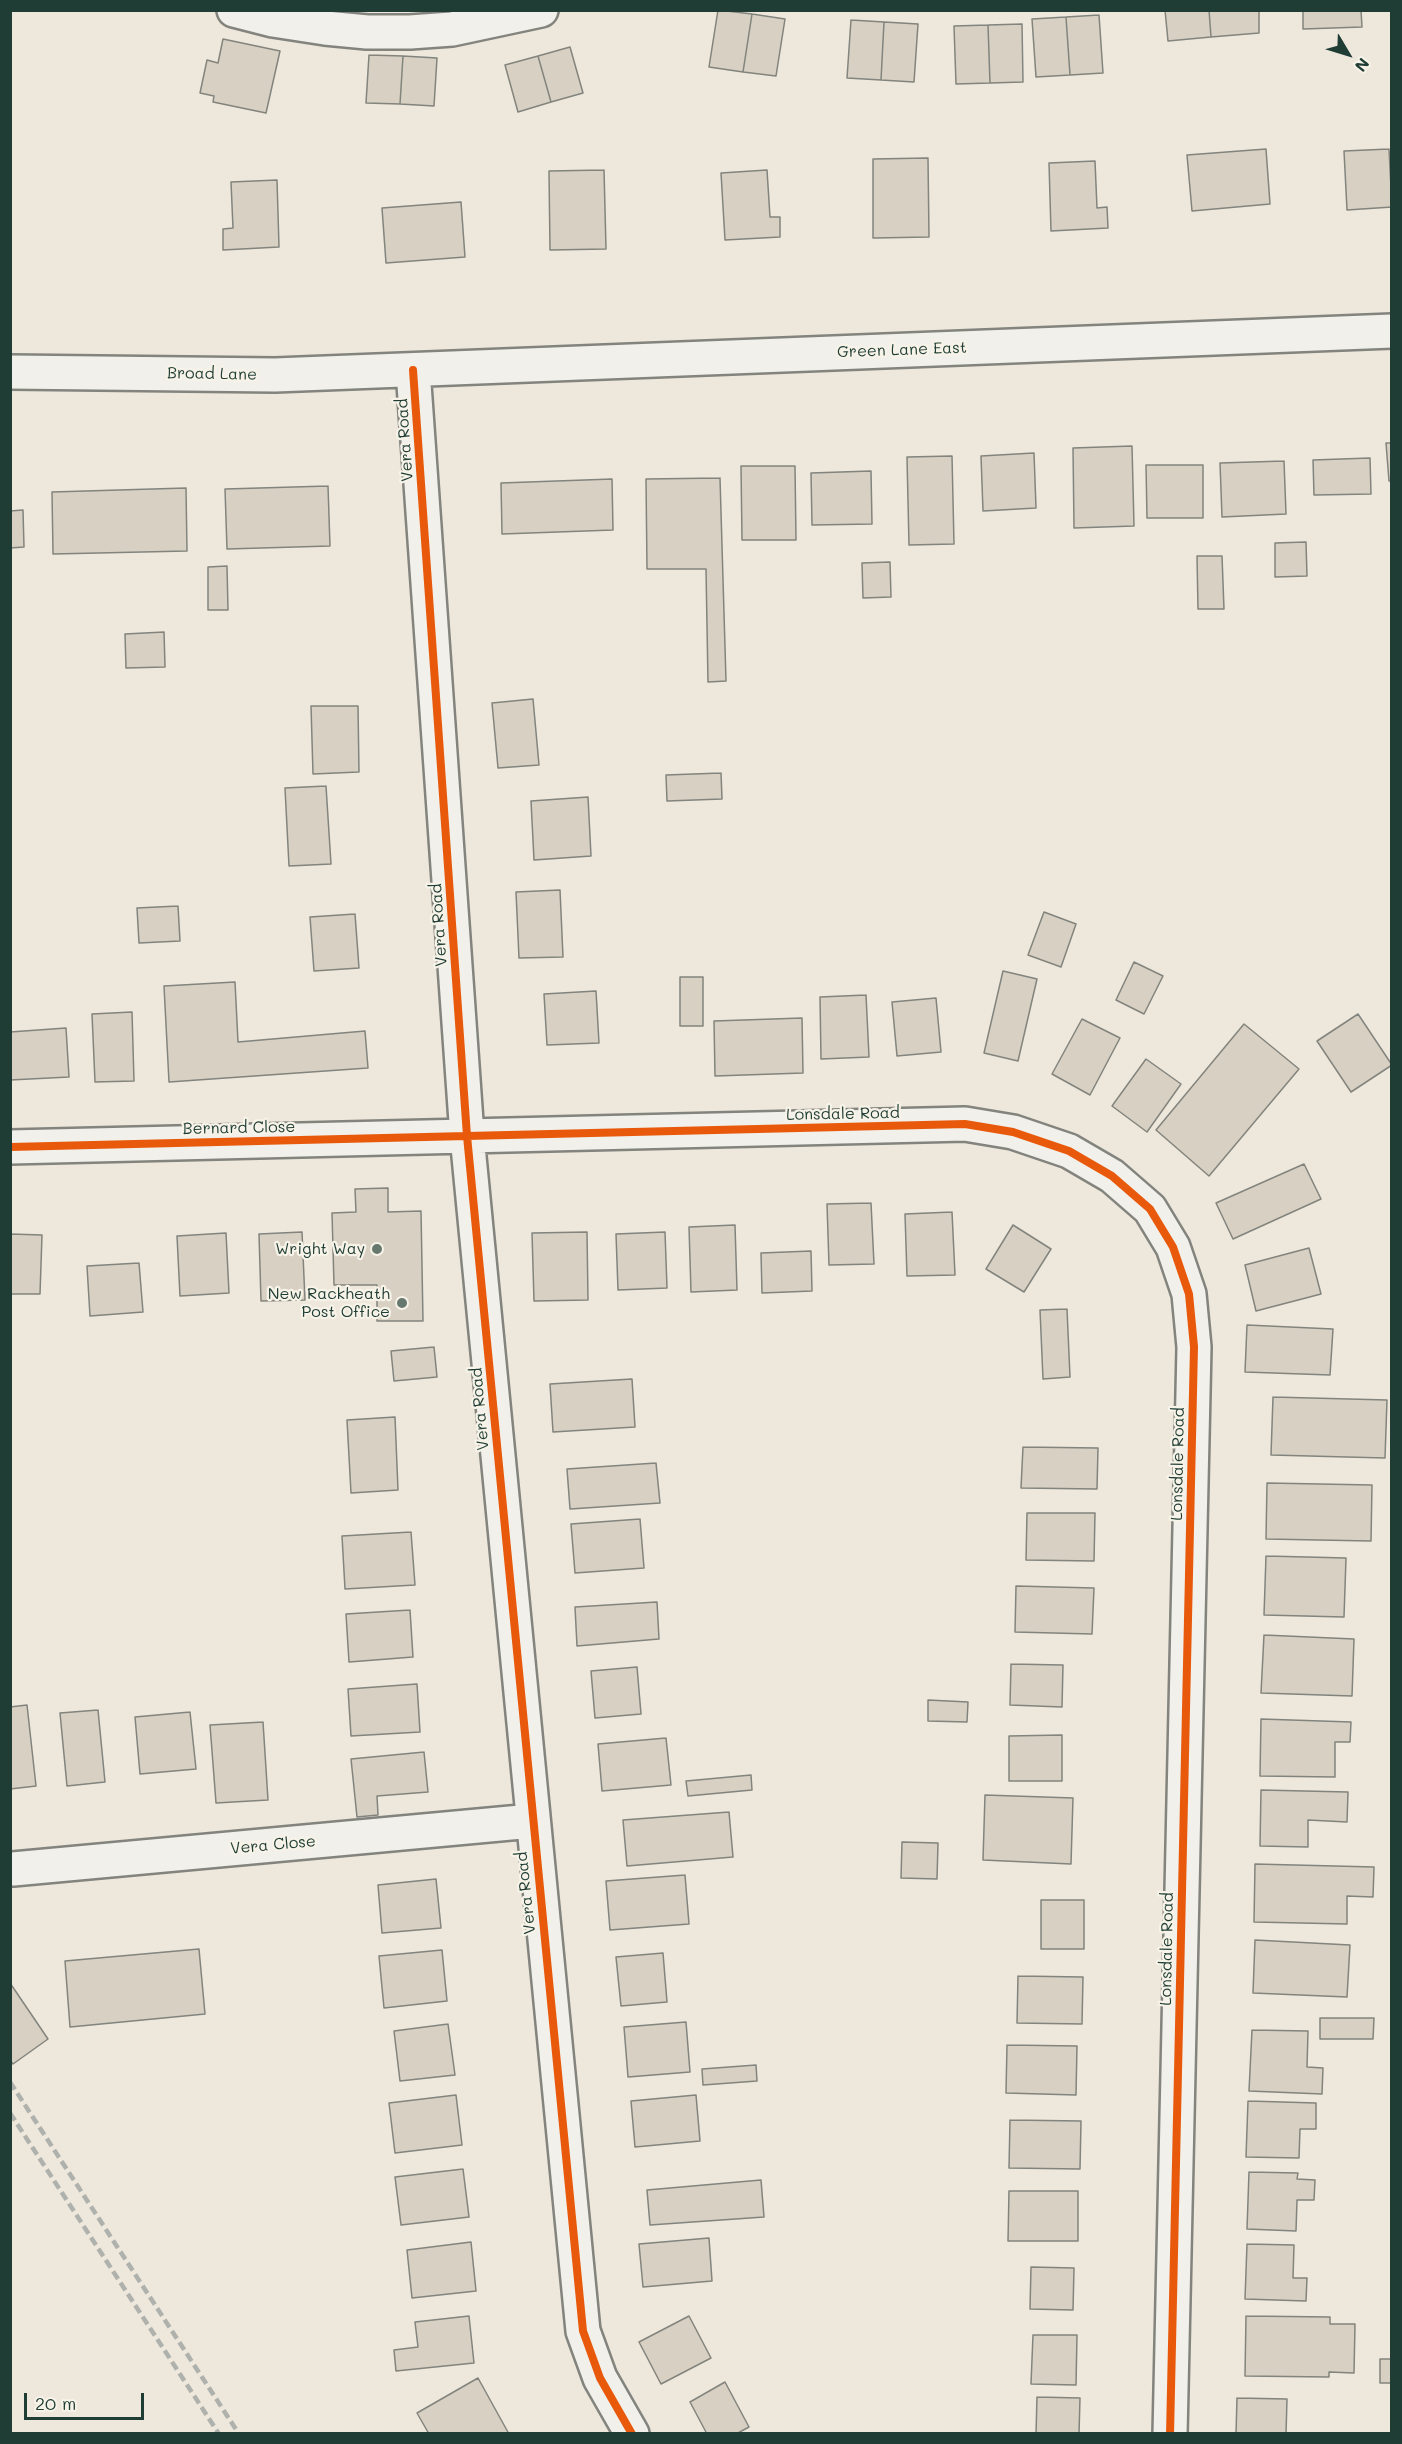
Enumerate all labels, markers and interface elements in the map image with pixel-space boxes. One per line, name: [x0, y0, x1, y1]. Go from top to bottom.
north arrow: [1318, 24, 1378, 84]
text: N: [1351, 54, 1375, 77]
street label: Green Lane East: [837, 338, 967, 362]
street label: Broad Lane: [167, 364, 257, 384]
street label: Vera Road: [393, 398, 417, 482]
street label: Vera Road: [427, 883, 451, 967]
street label: Lonsdale Road: [786, 1103, 900, 1125]
street label: Bernard Close: [183, 1117, 295, 1139]
place label: Wright Way: [275, 1239, 365, 1259]
marker: Wright Way: [370, 1242, 384, 1256]
place label: New Rackheath Post Office: [268, 1284, 390, 1322]
marker: New Rackheath Post Office: [395, 1296, 409, 1310]
street label: Vera Road: [467, 1367, 493, 1451]
street label: Lonsdale Road: [1167, 1407, 1189, 1521]
street label: Vera Close: [229, 1832, 317, 1858]
street label: Vera Road: [512, 1851, 540, 1935]
street label: Lonsdale Road: [1156, 1892, 1178, 2006]
scale bar: [27, 2381, 147, 2419]
text: 20 m: [35, 2391, 76, 2415]

